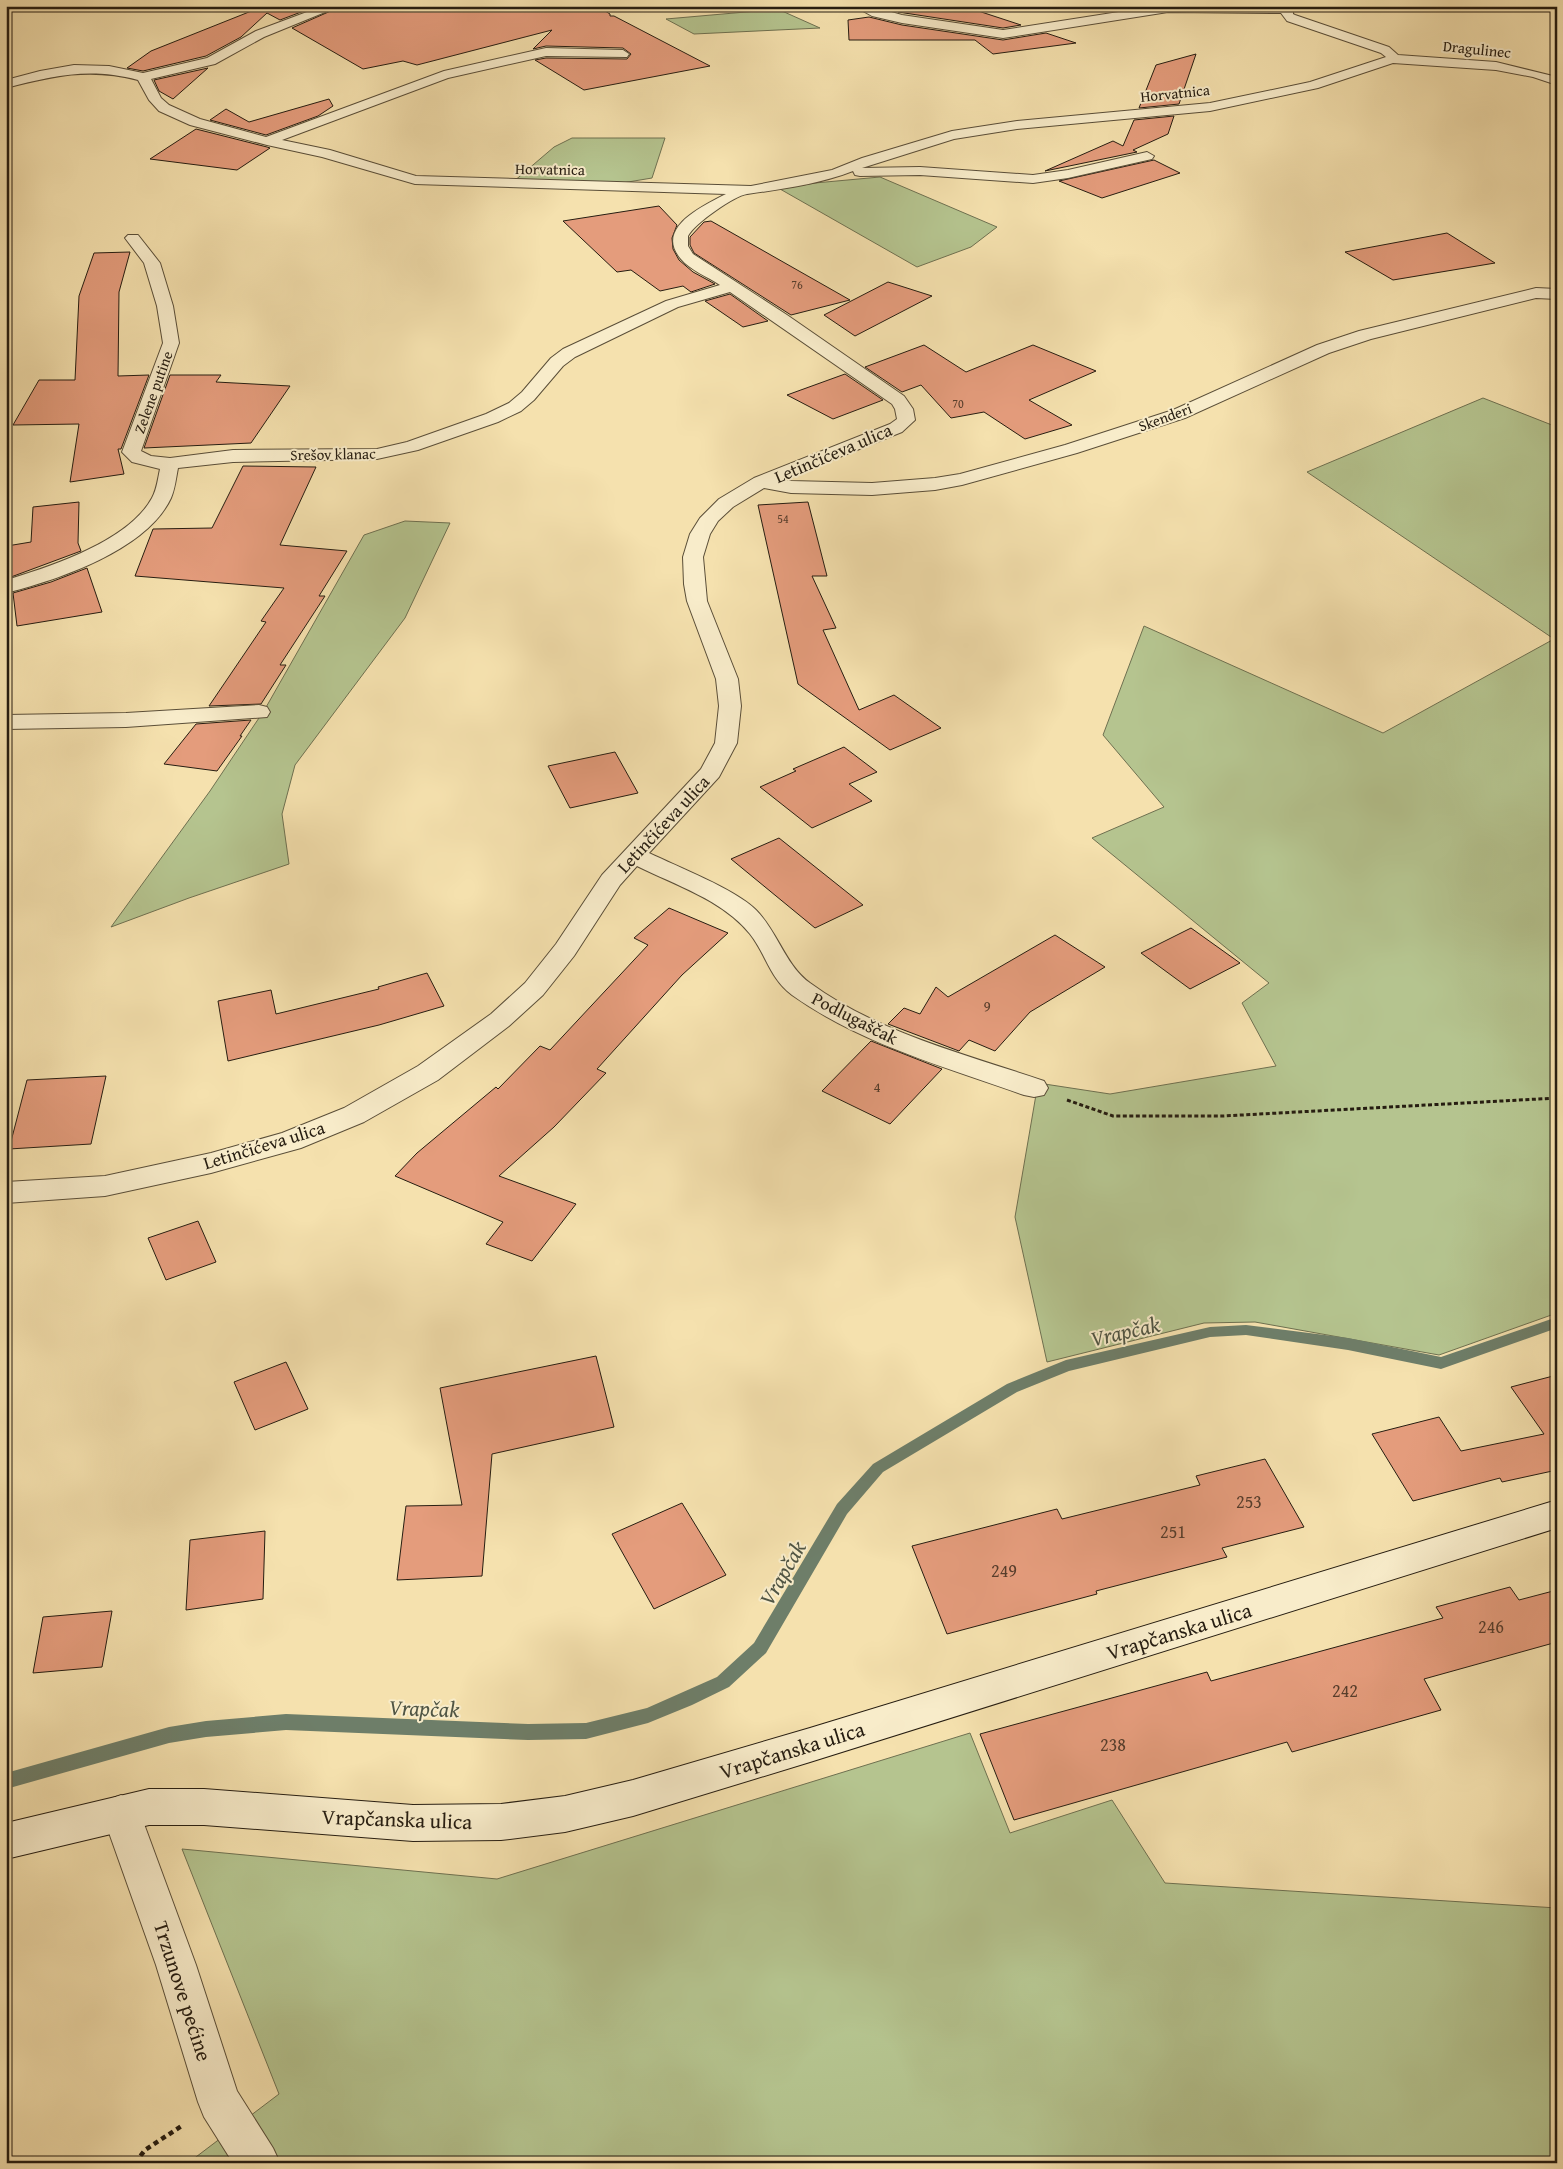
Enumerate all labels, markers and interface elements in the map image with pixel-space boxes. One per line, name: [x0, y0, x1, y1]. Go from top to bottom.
street label: Dragulinec: [1442, 35, 1512, 63]
street label: Horvatnica: [1139, 79, 1211, 107]
street label: Horvatnica: [515, 158, 585, 180]
house number: 76: [791, 276, 803, 293]
street label: Zelene putine: [128, 348, 178, 436]
house number: 70: [952, 395, 964, 412]
street label: Skenderi: [1135, 398, 1195, 436]
street label: Letinčićeva ulica: [770, 416, 897, 490]
street label: Srešov klanac: [290, 443, 376, 465]
house number: 54: [777, 510, 789, 527]
street label: Letinčićeva ulica: [610, 769, 716, 879]
street label: Podlugaščak: [807, 985, 904, 1052]
house number: 9: [983, 995, 991, 1016]
house number: 4: [873, 1076, 881, 1097]
street label: Letinčićeva ulica: [200, 1114, 328, 1176]
water label: Vrapčak: [1087, 1307, 1164, 1355]
house number: 253: [1236, 1488, 1262, 1515]
house number: 251: [1160, 1518, 1186, 1545]
water label: Vrapčak: [751, 1534, 814, 1611]
house number: 249: [991, 1557, 1017, 1584]
street label: Vrapčanska ulica: [1103, 1594, 1256, 1668]
house number: 246: [1478, 1613, 1504, 1640]
house number: 242: [1332, 1677, 1358, 1704]
water label: Vrapčak: [388, 1691, 461, 1725]
street label: Vrapčanska ulica: [716, 1713, 869, 1787]
house number: 238: [1100, 1731, 1126, 1758]
street label: Vrapčanska ulica: [321, 1801, 473, 1837]
street label: Trzunove pećine: [146, 1917, 220, 2065]

